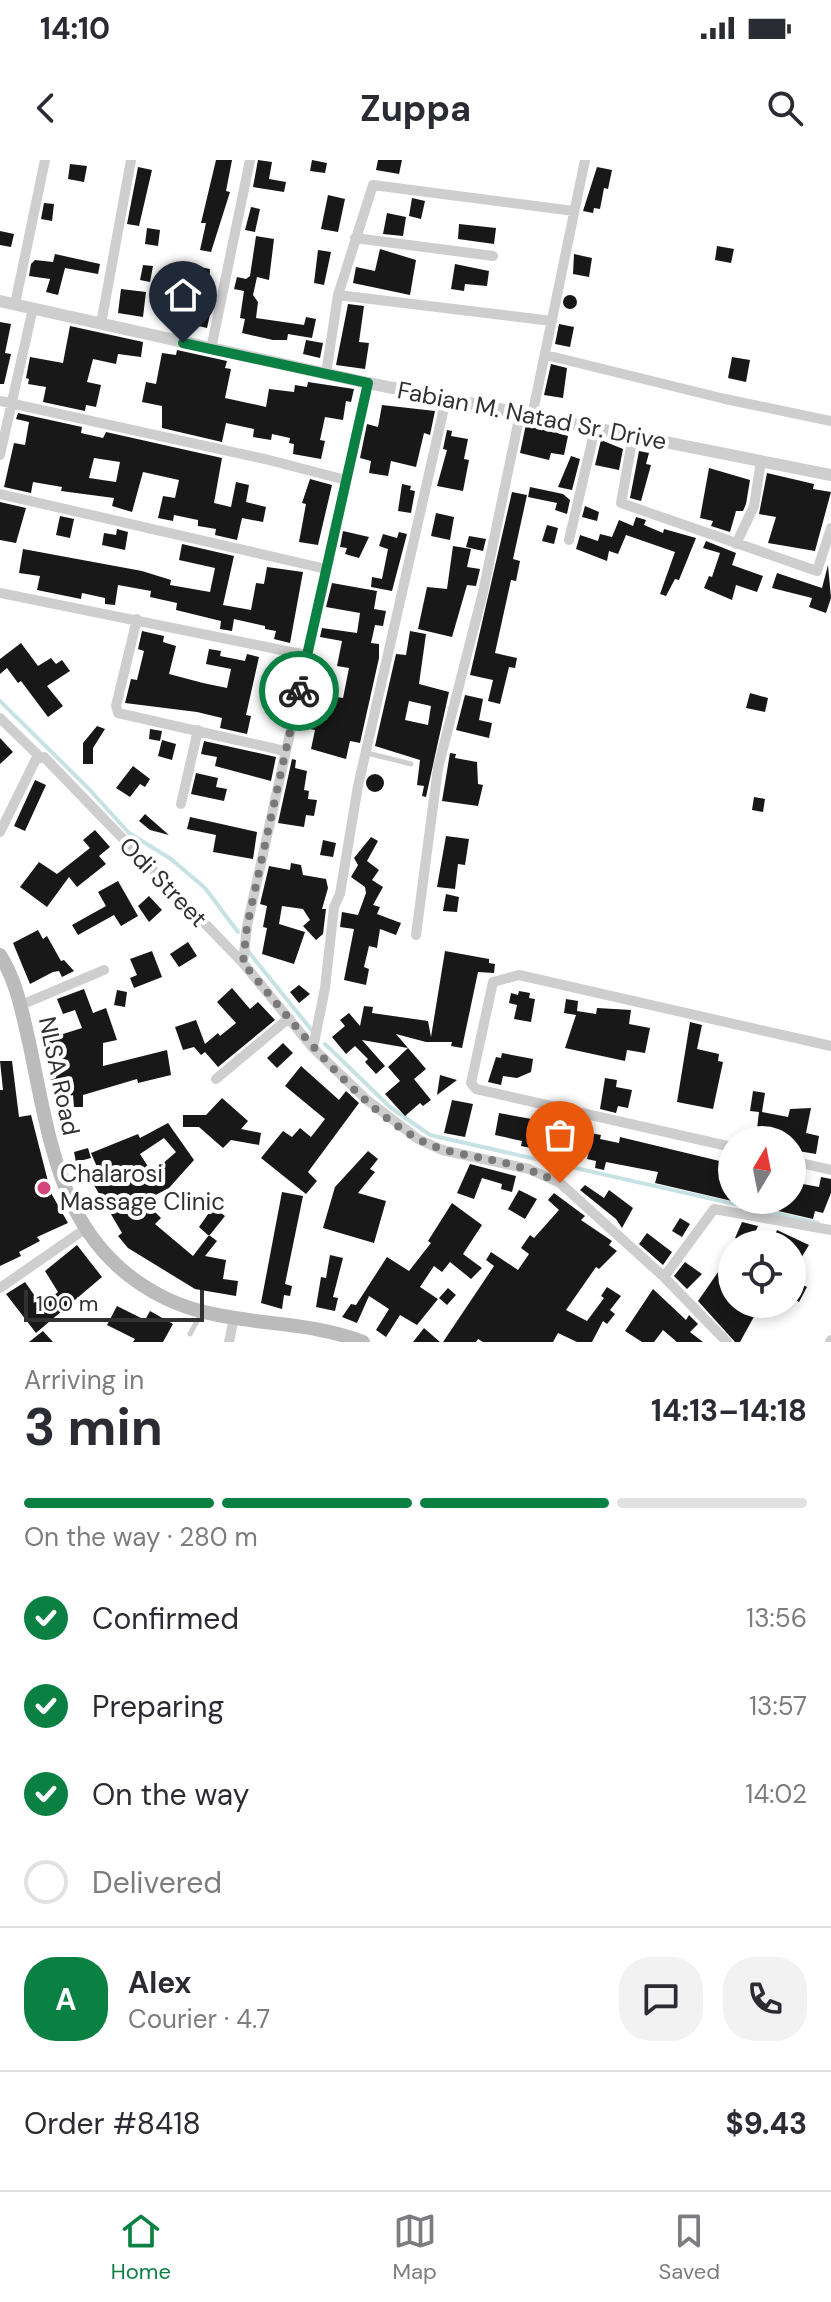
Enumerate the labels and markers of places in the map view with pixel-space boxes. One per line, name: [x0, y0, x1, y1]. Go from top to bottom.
pin: [149, 261, 217, 343]
pin: [526, 1101, 594, 1183]
place label: Chalarosi Massage Clinic: [60, 1158, 225, 1217]
marker: Chalarosi Massage Clinic: [35, 1179, 53, 1197]

